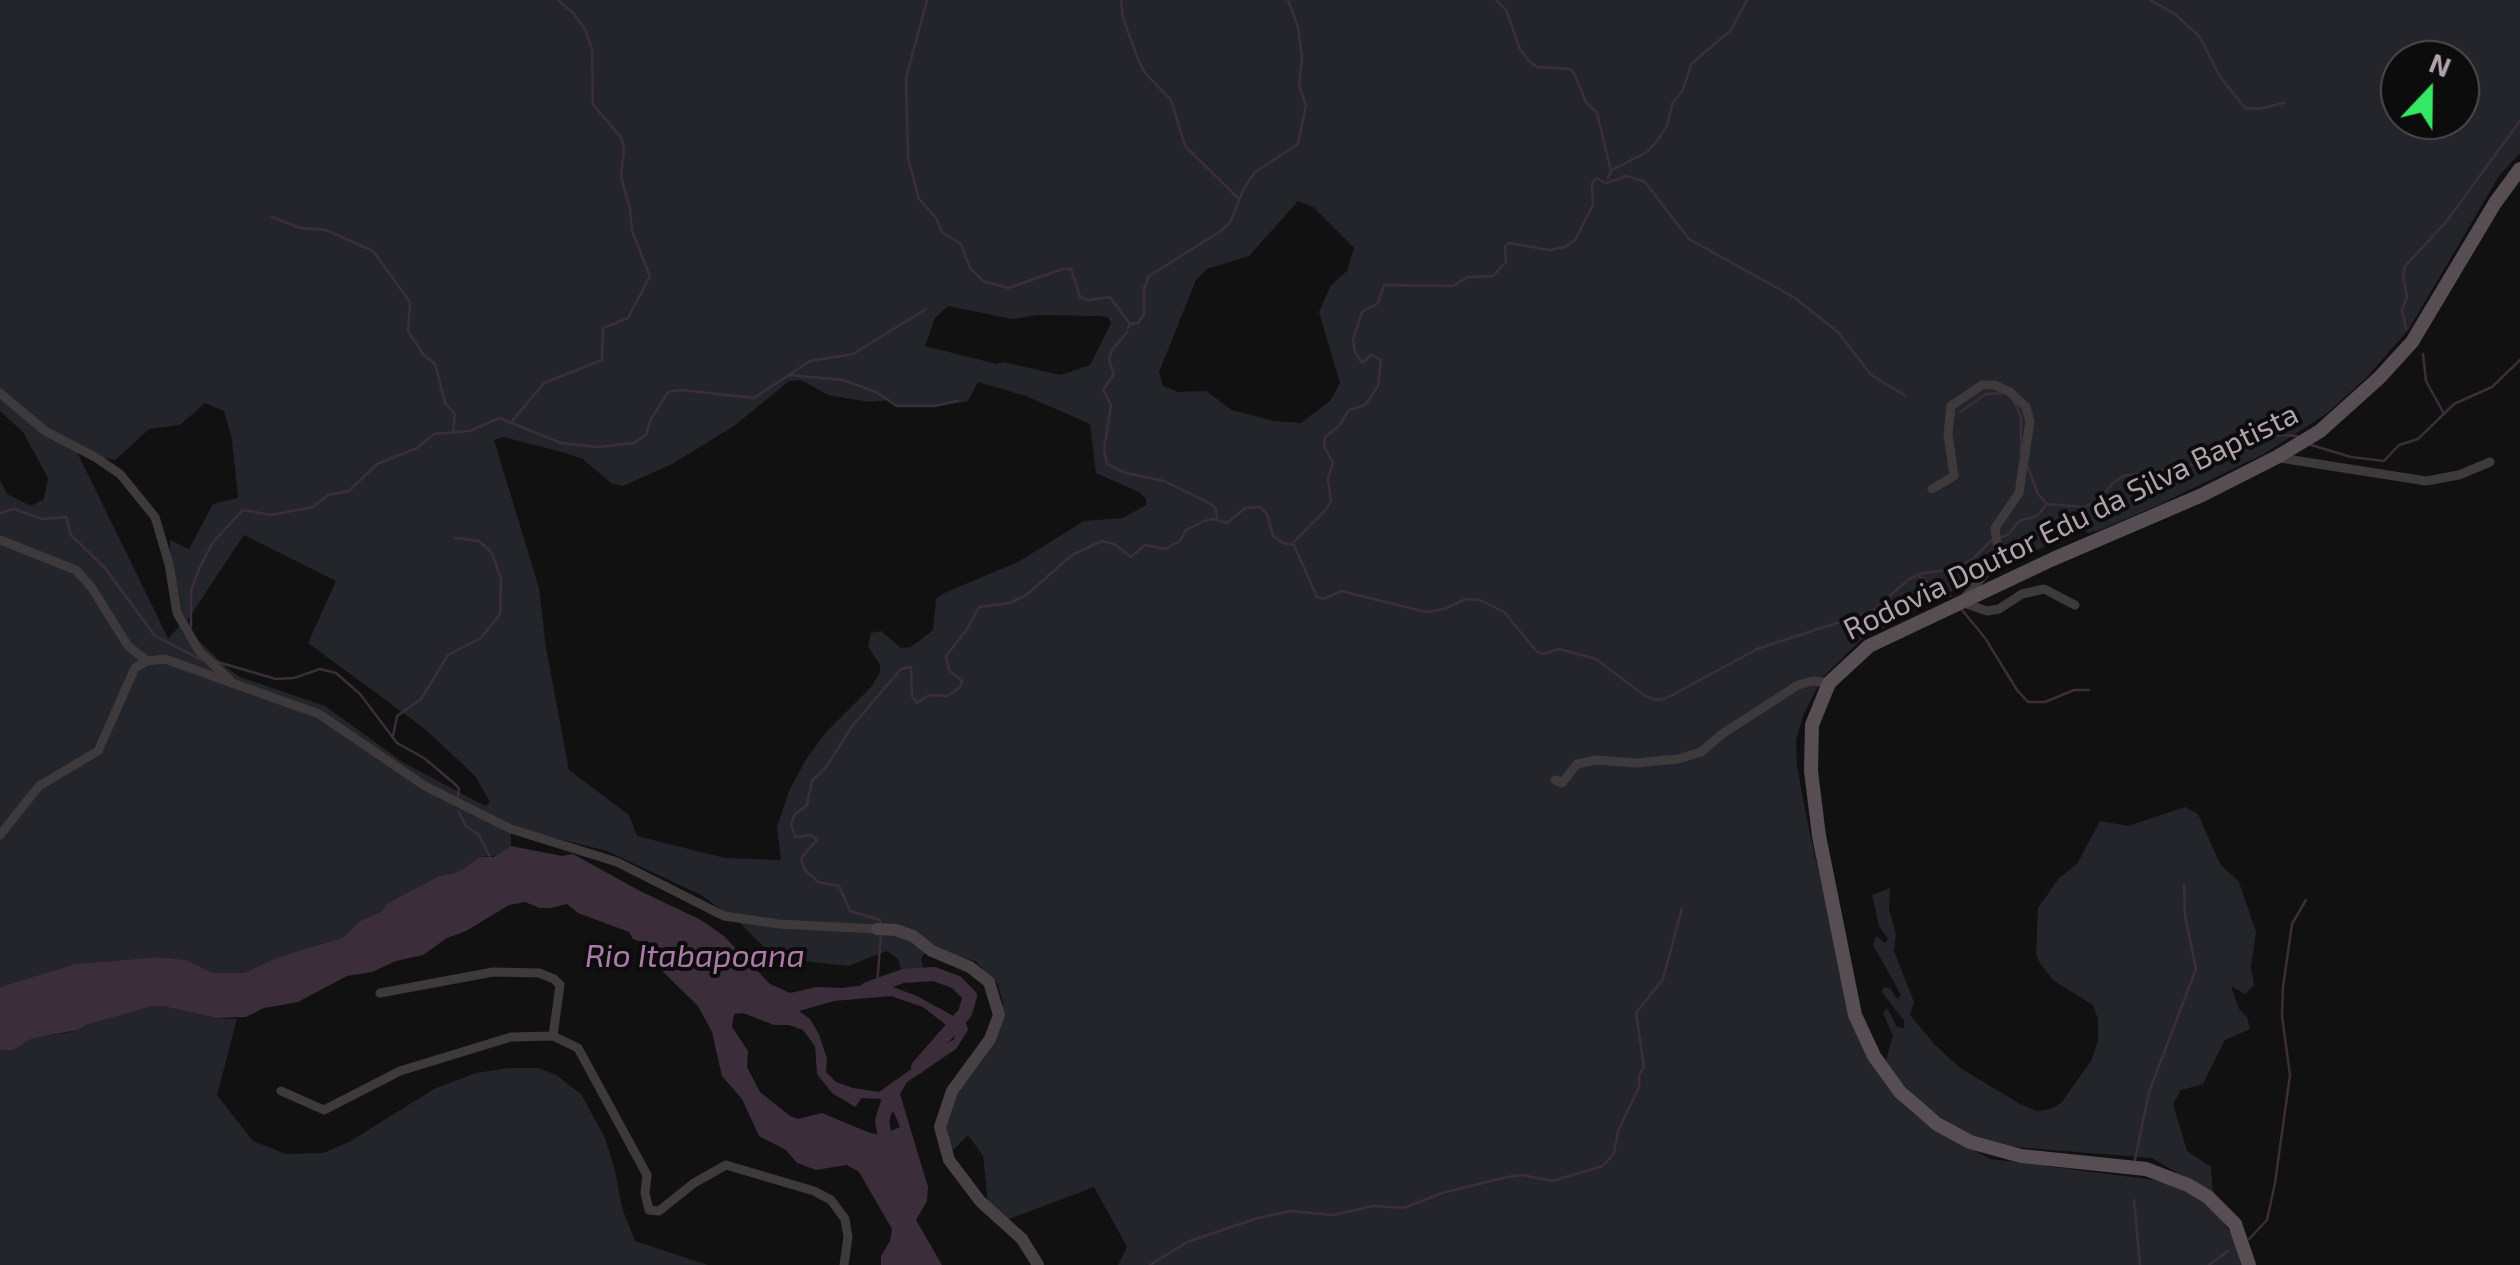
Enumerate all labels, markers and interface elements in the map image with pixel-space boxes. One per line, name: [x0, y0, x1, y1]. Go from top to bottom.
north arrow: [2380, 40, 2480, 140]
text: N: [2425, 44, 2456, 84]
street label: Rodovia Doutor Edu da Silva Baptista: [1838, 396, 2304, 648]
water label: Rio Itabapoana: [585, 937, 805, 975]

